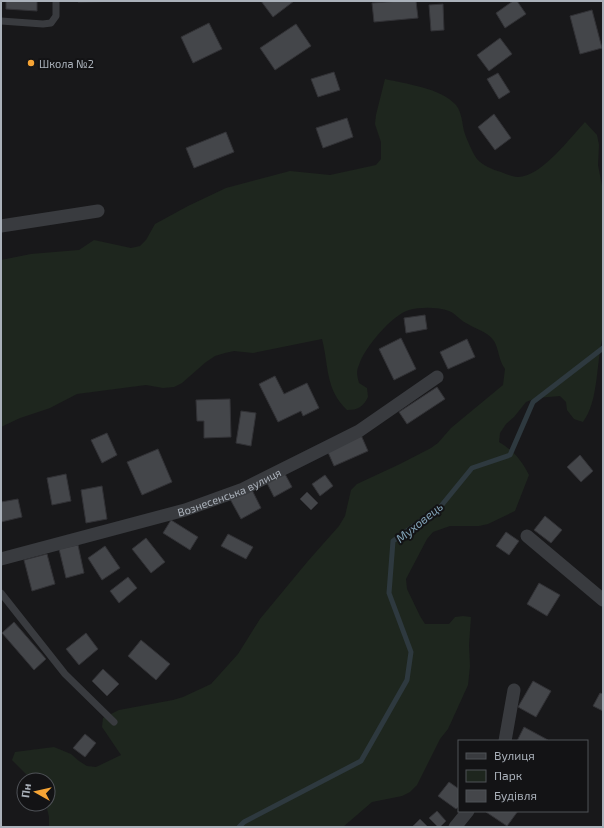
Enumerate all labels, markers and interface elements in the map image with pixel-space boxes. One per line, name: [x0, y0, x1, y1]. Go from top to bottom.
place label: Школа №2: [39, 57, 94, 70]
marker: Школа №2: [26, 58, 36, 68]
street label: Вознесенська вулиця: [176, 465, 283, 518]
water label: Муховець: [393, 499, 445, 545]
legend: [458, 740, 588, 812]
text: Вулиця: [494, 748, 535, 763]
text: Парк: [494, 768, 523, 782]
north arrow: [16, 772, 56, 812]
text: Пн: [18, 783, 33, 799]
text: Будівля: [494, 788, 537, 803]

